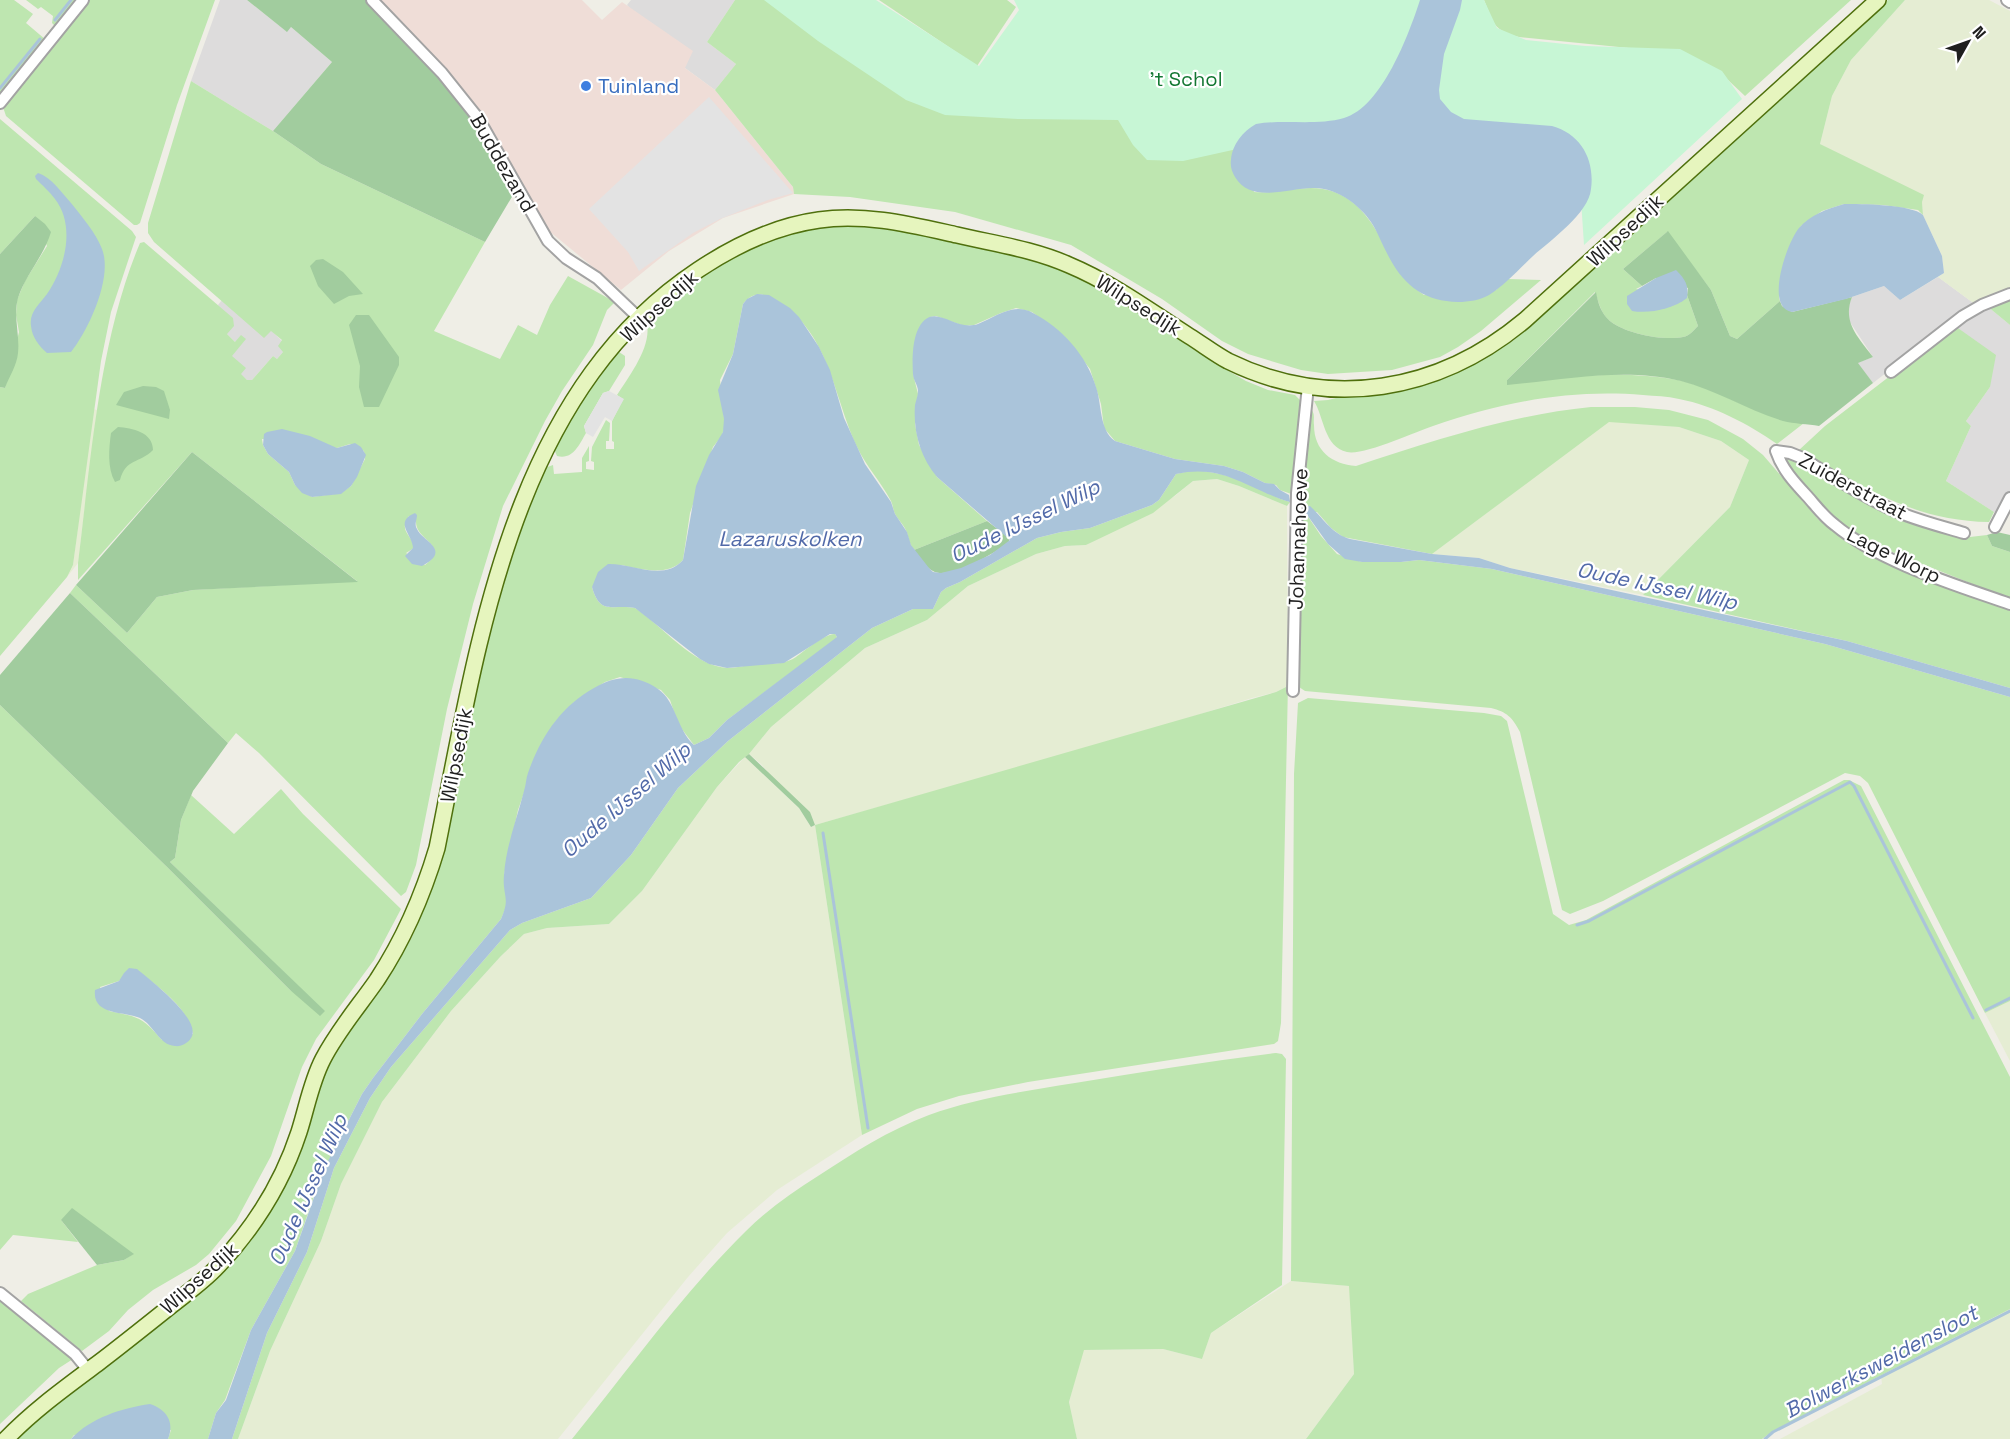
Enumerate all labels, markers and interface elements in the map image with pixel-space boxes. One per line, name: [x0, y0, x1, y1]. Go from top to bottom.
north arrow: [1938, 12, 1998, 72]
text: N: [1968, 22, 1991, 44]
park label: 't Schol: [1149, 66, 1223, 92]
place label: Tuinland: [598, 73, 679, 99]
marker: Tuinland: [579, 79, 593, 93]
street label: Buddezand: [464, 109, 542, 217]
street label: Wilpsedijk: [1581, 188, 1669, 272]
street label: Wilpsedijk: [615, 264, 704, 348]
street label: Wilpsedijk: [1091, 269, 1187, 342]
street label: Zuiderstraat: [1794, 447, 1912, 525]
street label: Johannahoeve: [1283, 468, 1313, 610]
water label: Oude IJssel Wilp: [946, 472, 1105, 568]
street label: Lage Worp: [1843, 521, 1945, 589]
water label: Lazaruskolken: [718, 525, 863, 552]
water label: Oude IJssel Wilp: [1575, 555, 1741, 616]
street label: Wilpsedijk: [434, 705, 478, 805]
water label: Oude IJssel Wilp: [555, 735, 697, 863]
water label: Oude IJssel Wilp: [262, 1109, 354, 1270]
street label: Wilpsedijk: [155, 1236, 244, 1320]
water label: Bolwerksweidensloot: [1779, 1298, 1984, 1424]

